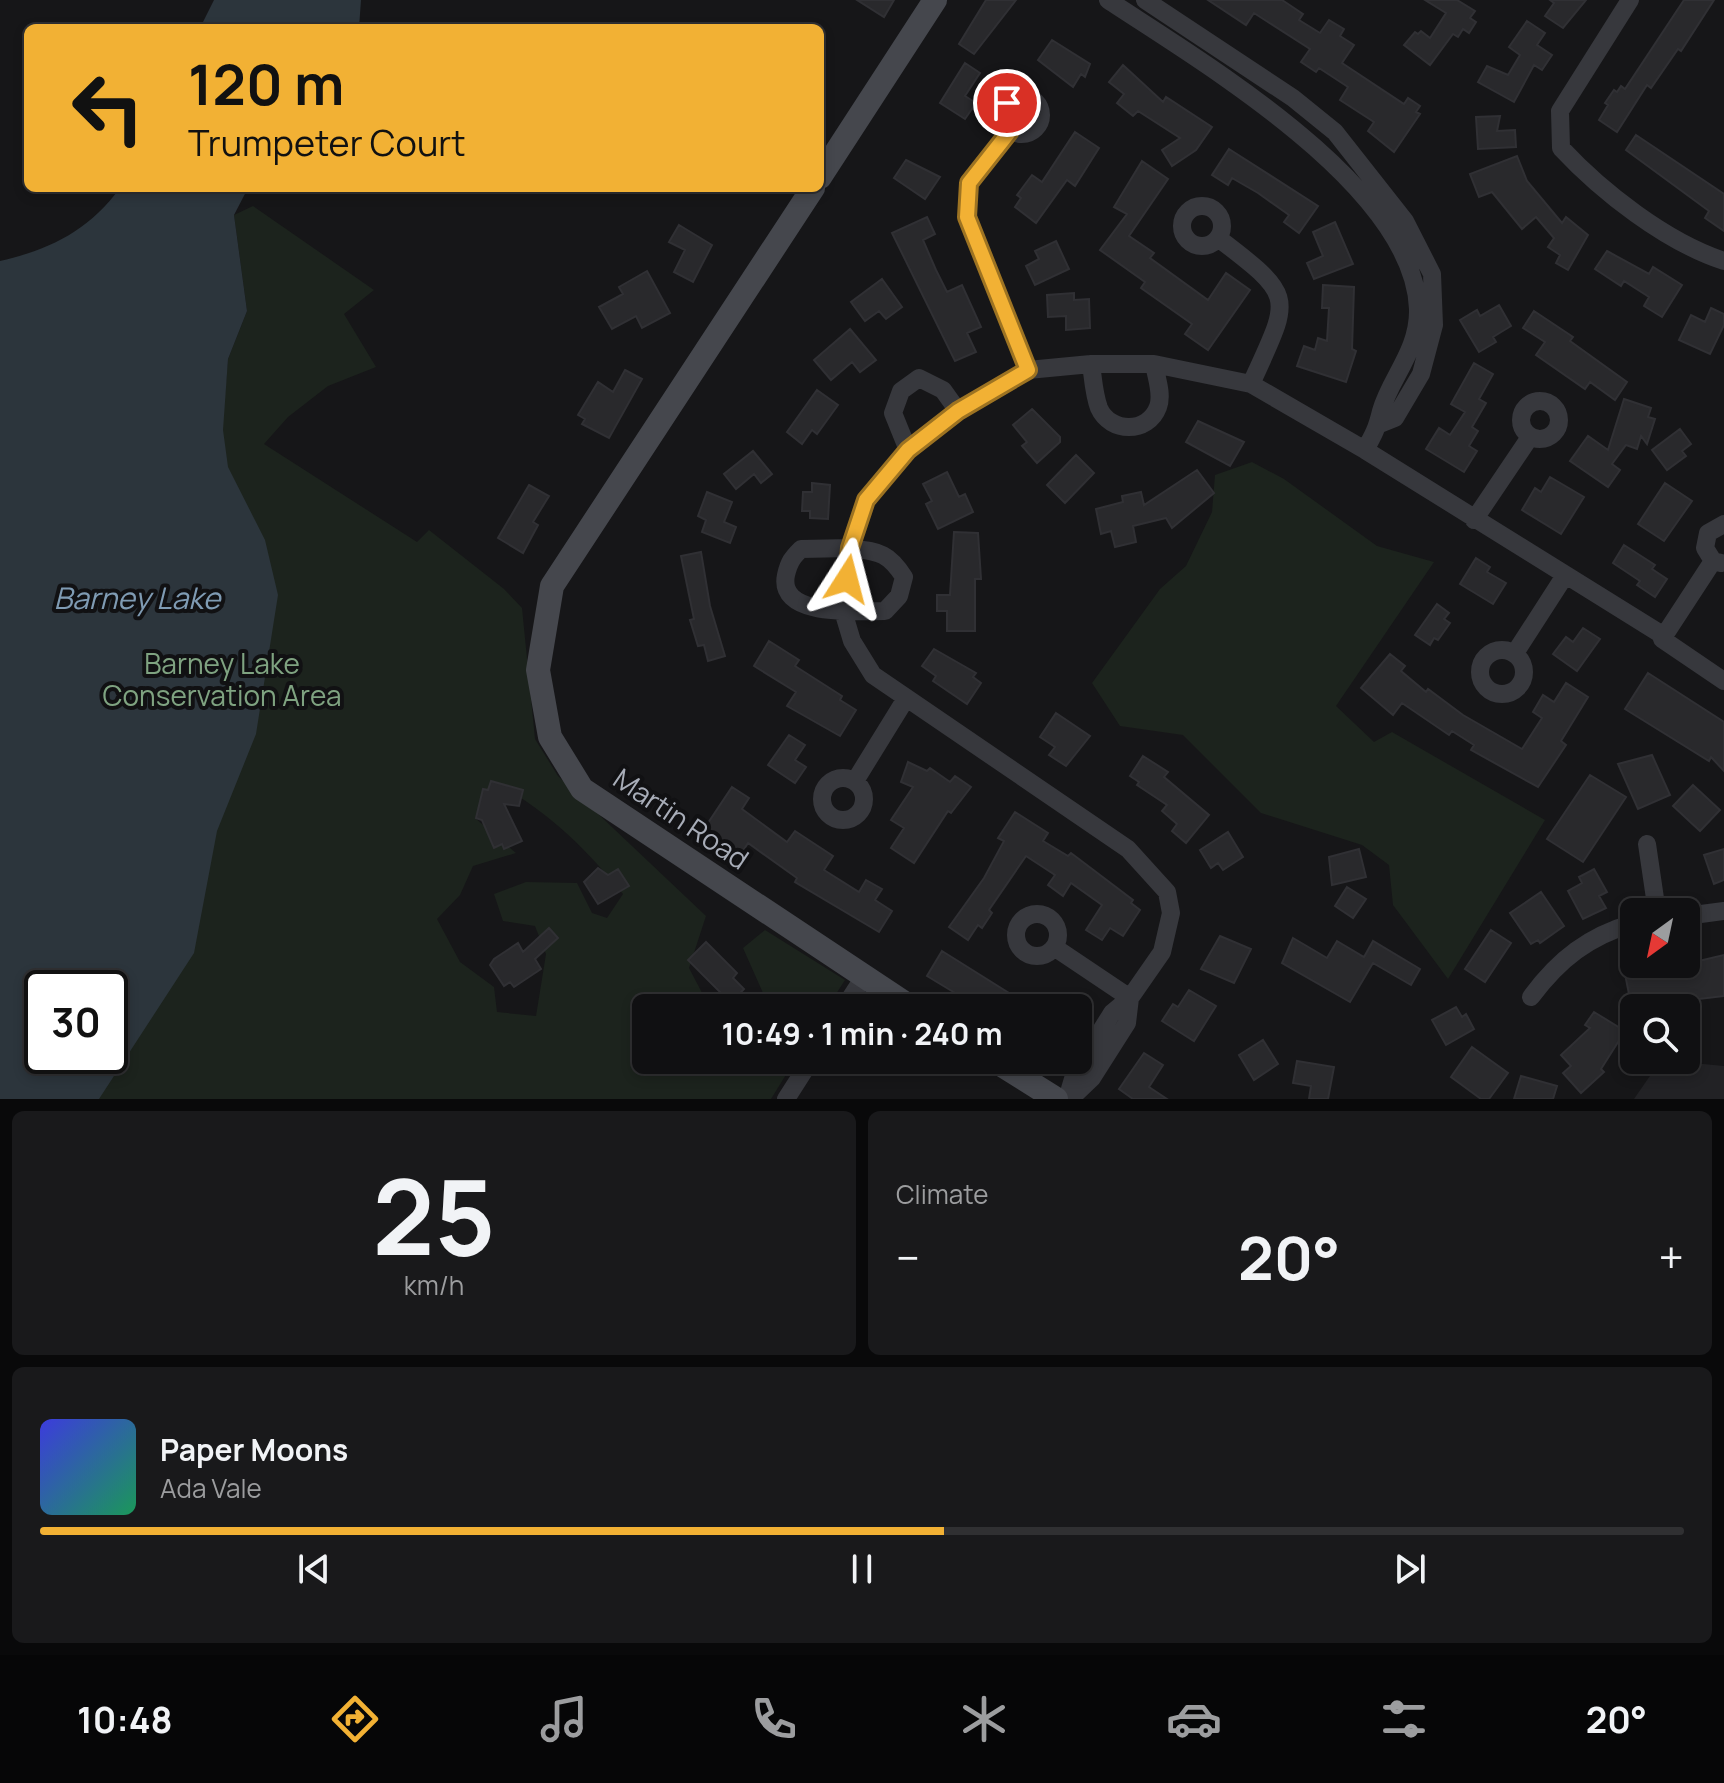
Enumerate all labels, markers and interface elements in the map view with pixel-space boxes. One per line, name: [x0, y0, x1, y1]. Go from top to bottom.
text: 120 m: [188, 45, 344, 122]
icon: left: [56, 56, 160, 160]
pin: [973, 69, 1041, 137]
icon: arrive: [985, 81, 1029, 125]
text: Trumpeter Court: [188, 118, 466, 167]
position arrow: [805, 537, 889, 621]
water label: Barney Lake: [54, 577, 222, 618]
park label: Barney Lake Conservation Area: [102, 644, 342, 714]
street label: Martin Road: [606, 759, 757, 877]
north arrow: [1620, 898, 1700, 978]
map controls: [1620, 898, 1700, 1074]
speed limit sign: 30: [24, 970, 128, 1074]
button: search: [1620, 994, 1700, 1074]
text: 10:49 · 1 min · 240 m: [722, 1013, 1002, 1054]
text: 25: [373, 1144, 495, 1286]
text: Climate: [896, 1176, 988, 1212]
text: 20°: [1238, 1216, 1340, 1298]
text: −: [896, 1227, 920, 1287]
text: +: [1659, 1227, 1684, 1287]
text: km/h: [404, 1267, 464, 1303]
text: Paper Moons: [160, 1429, 348, 1470]
text: Ada Vale: [160, 1470, 262, 1506]
icon: previous: [292, 1547, 336, 1591]
icon: pause: [840, 1547, 884, 1591]
icon: next: [1388, 1547, 1432, 1591]
icon: directions: [327, 1691, 383, 1747]
icon: music: [536, 1691, 592, 1747]
icon: phone: [746, 1691, 802, 1747]
icon: climate: [956, 1691, 1012, 1747]
icon: car: [1166, 1691, 1222, 1747]
icon: filters: [1376, 1691, 1432, 1747]
text: 10:48: [77, 1695, 173, 1744]
text: 20°: [1586, 1695, 1647, 1744]

